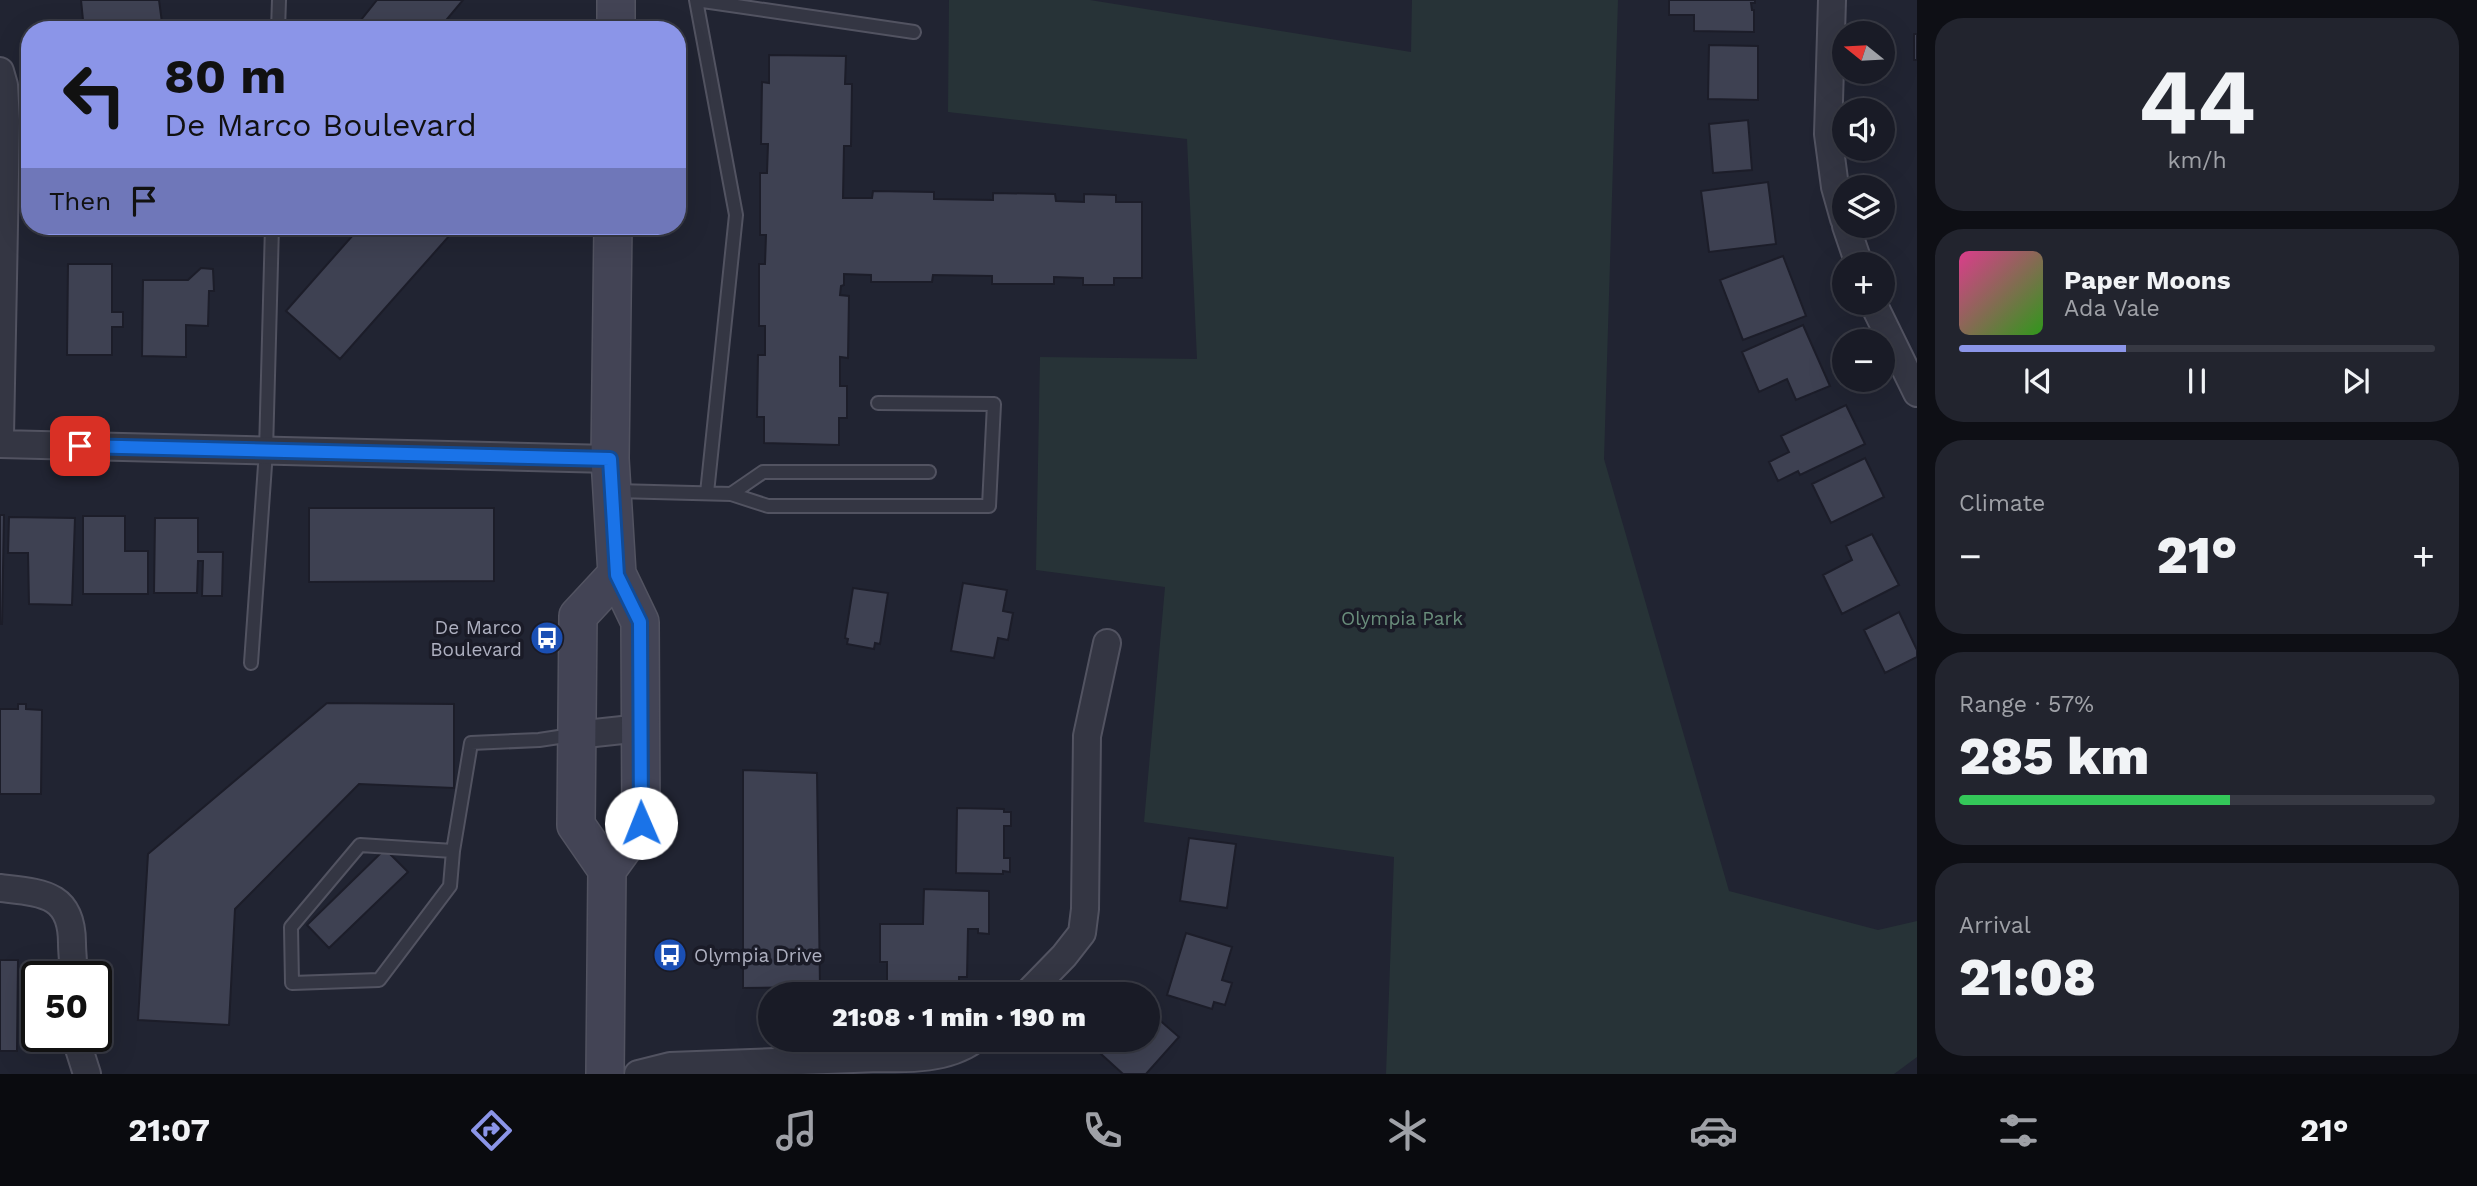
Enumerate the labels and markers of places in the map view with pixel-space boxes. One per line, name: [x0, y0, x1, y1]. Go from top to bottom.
pin: [50, 416, 110, 476]
place label: De Marco Boulevard: [430, 616, 522, 661]
bus stop icon: De Marco Boulevard: [528, 619, 566, 657]
bus stop icon: Olympia Drive: [651, 936, 689, 974]
place label: Olympia Drive: [694, 944, 822, 967]

